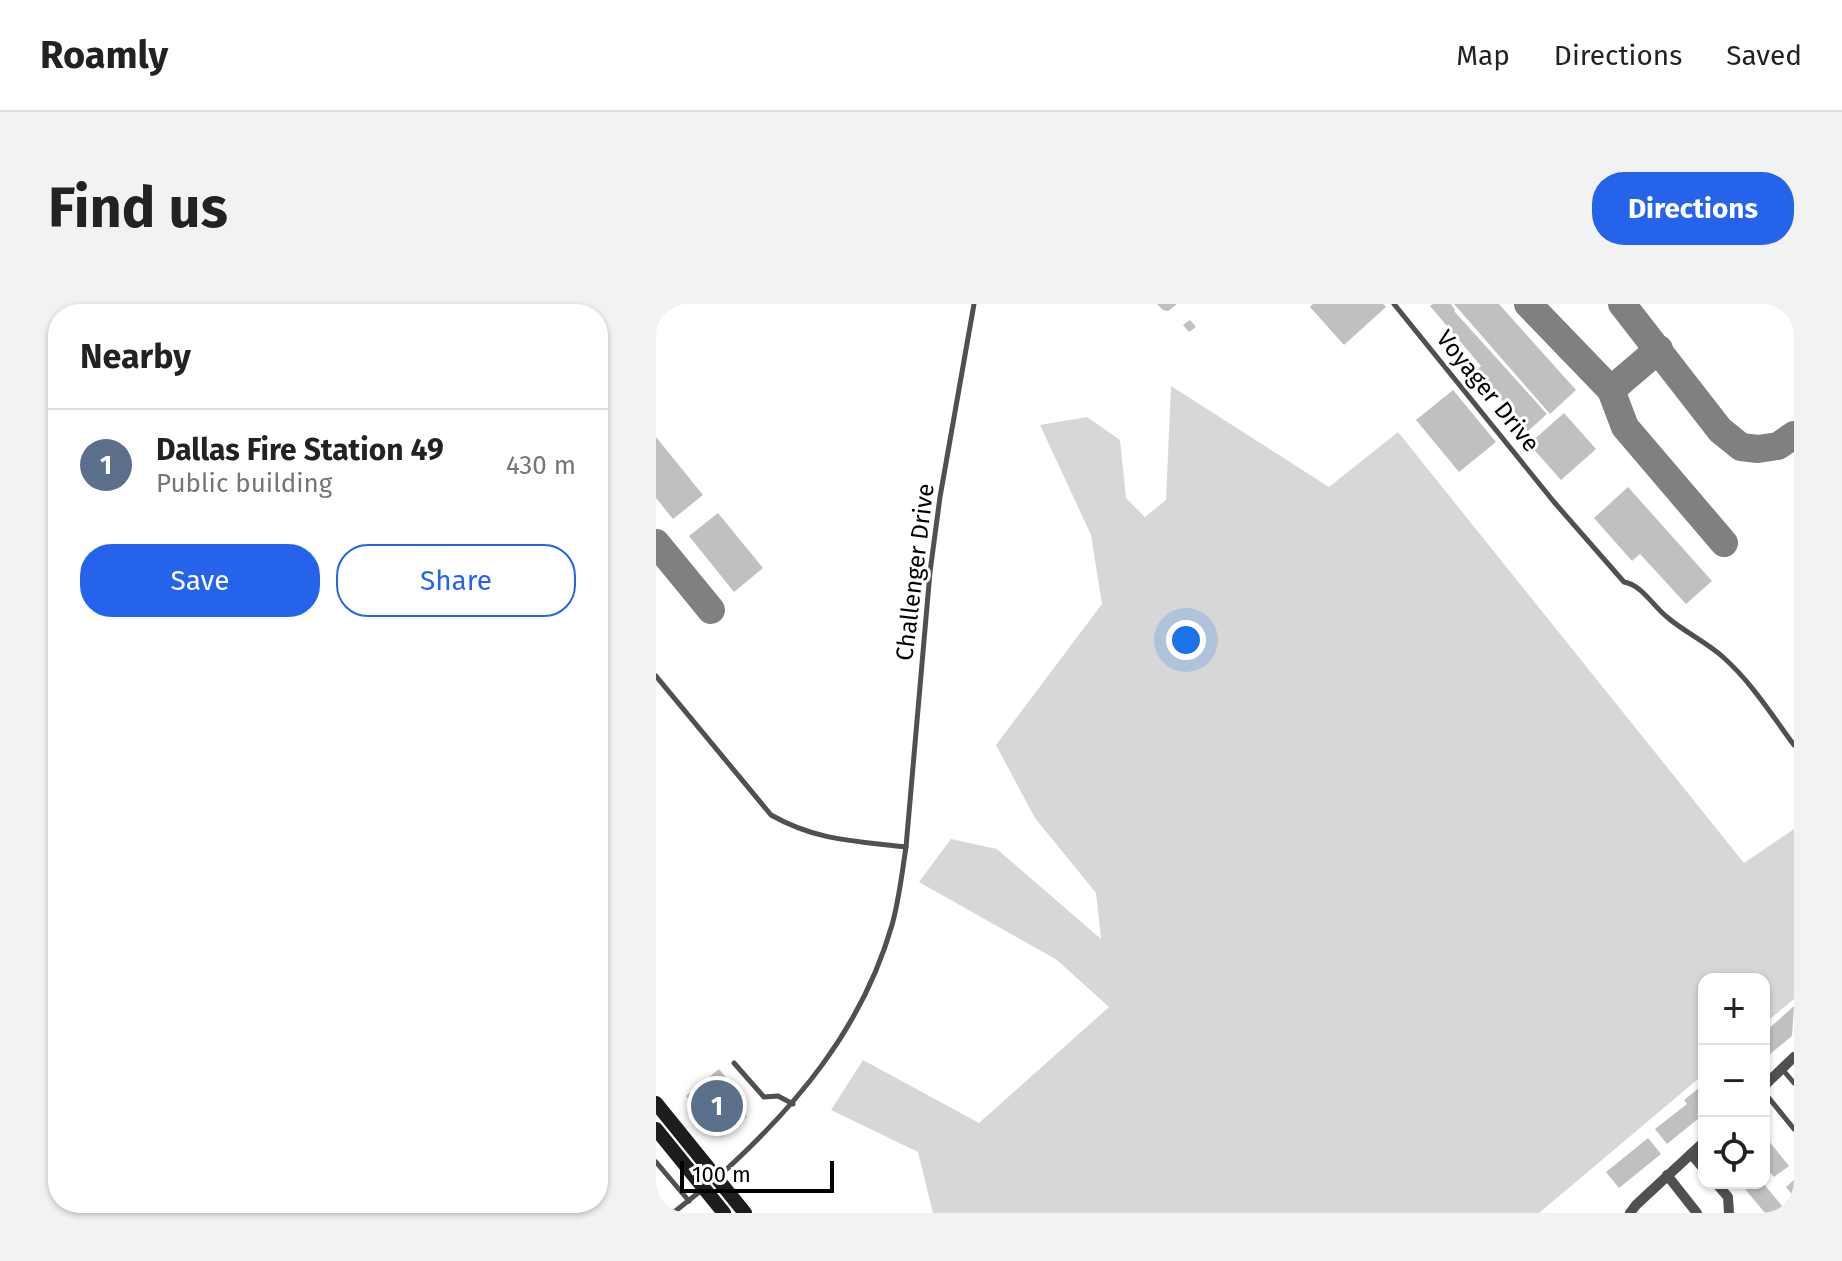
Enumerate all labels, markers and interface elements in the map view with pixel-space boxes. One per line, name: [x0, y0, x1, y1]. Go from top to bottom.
text: Roamly: [40, 32, 168, 78]
text: Map: [1456, 39, 1510, 72]
text: Directions: [1554, 39, 1682, 72]
text: Saved: [1726, 39, 1802, 72]
button: Directions: [1592, 172, 1794, 245]
text: Find us: [48, 175, 228, 242]
street label: Voyager Drive: [1431, 325, 1545, 457]
text: Nearby: [80, 336, 191, 377]
text: Dallas Fire Station 49: [156, 432, 444, 468]
text: 1: [100, 450, 112, 481]
text: 430 m: [506, 450, 576, 481]
text: Public building: [156, 468, 332, 499]
street label: Challenger Drive: [890, 482, 940, 662]
button: Save: [80, 544, 320, 617]
button: Share: [336, 544, 576, 617]
your location: [1166, 620, 1206, 660]
map controls: [1698, 973, 1770, 1189]
button: +: [1698, 973, 1770, 1045]
button: −: [1698, 1045, 1770, 1117]
pin: 1: [691, 1076, 743, 1136]
button: locate: [1698, 1117, 1770, 1189]
scale bar: [680, 1157, 834, 1193]
text: 100 m: [692, 1161, 751, 1188]

